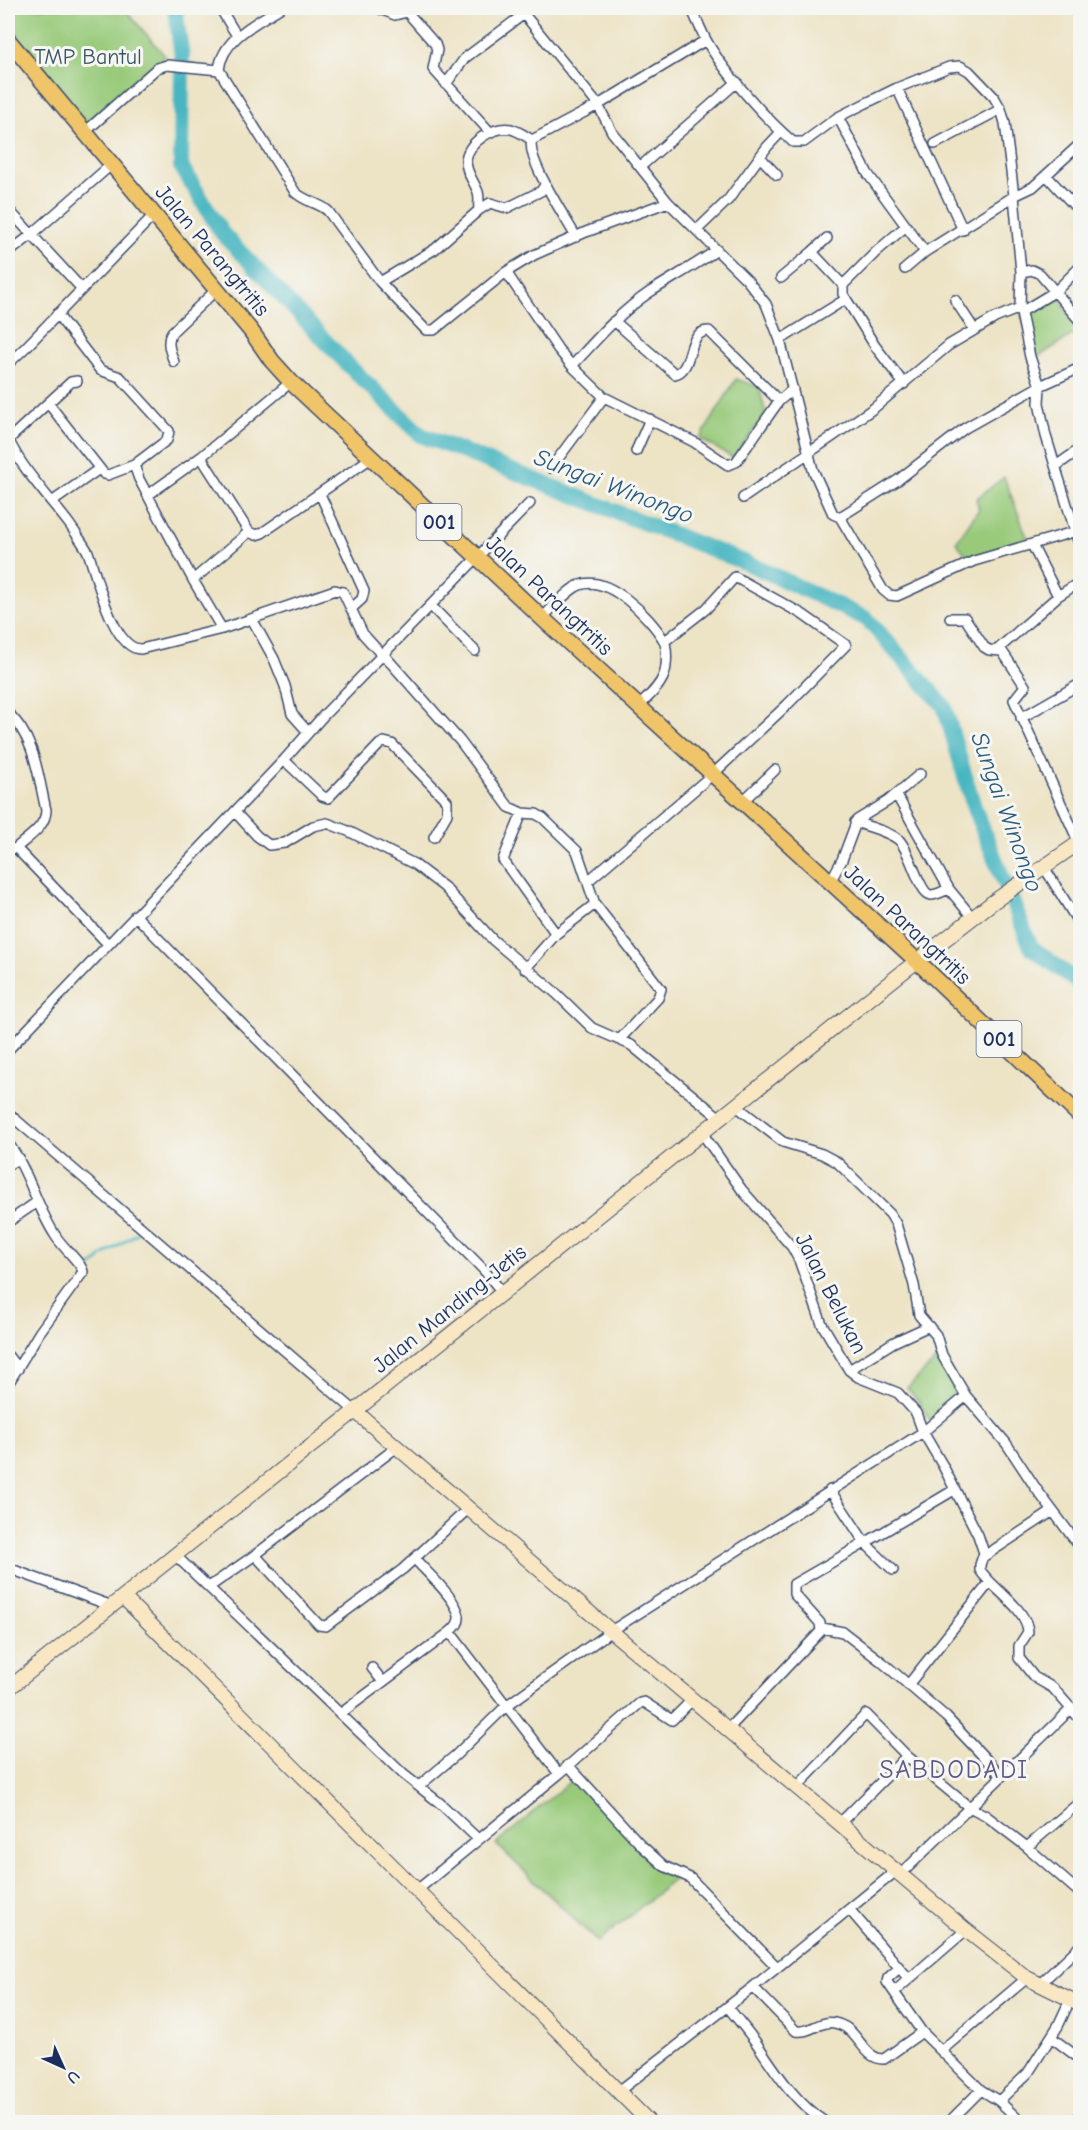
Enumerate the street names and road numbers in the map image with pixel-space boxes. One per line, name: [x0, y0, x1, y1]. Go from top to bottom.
street label: Jalan Parangtritis: [150, 180, 275, 322]
road number: 001: [416, 504, 462, 540]
street label: Jalan Parangtritis: [481, 530, 618, 661]
street label: Jalan Parangtritis: [839, 859, 976, 990]
road number: 001: [976, 1021, 1022, 1057]
street label: Jalan Belukan: [790, 1229, 873, 1358]
street label: Jalan Manding-Jetis: [368, 1239, 532, 1379]

